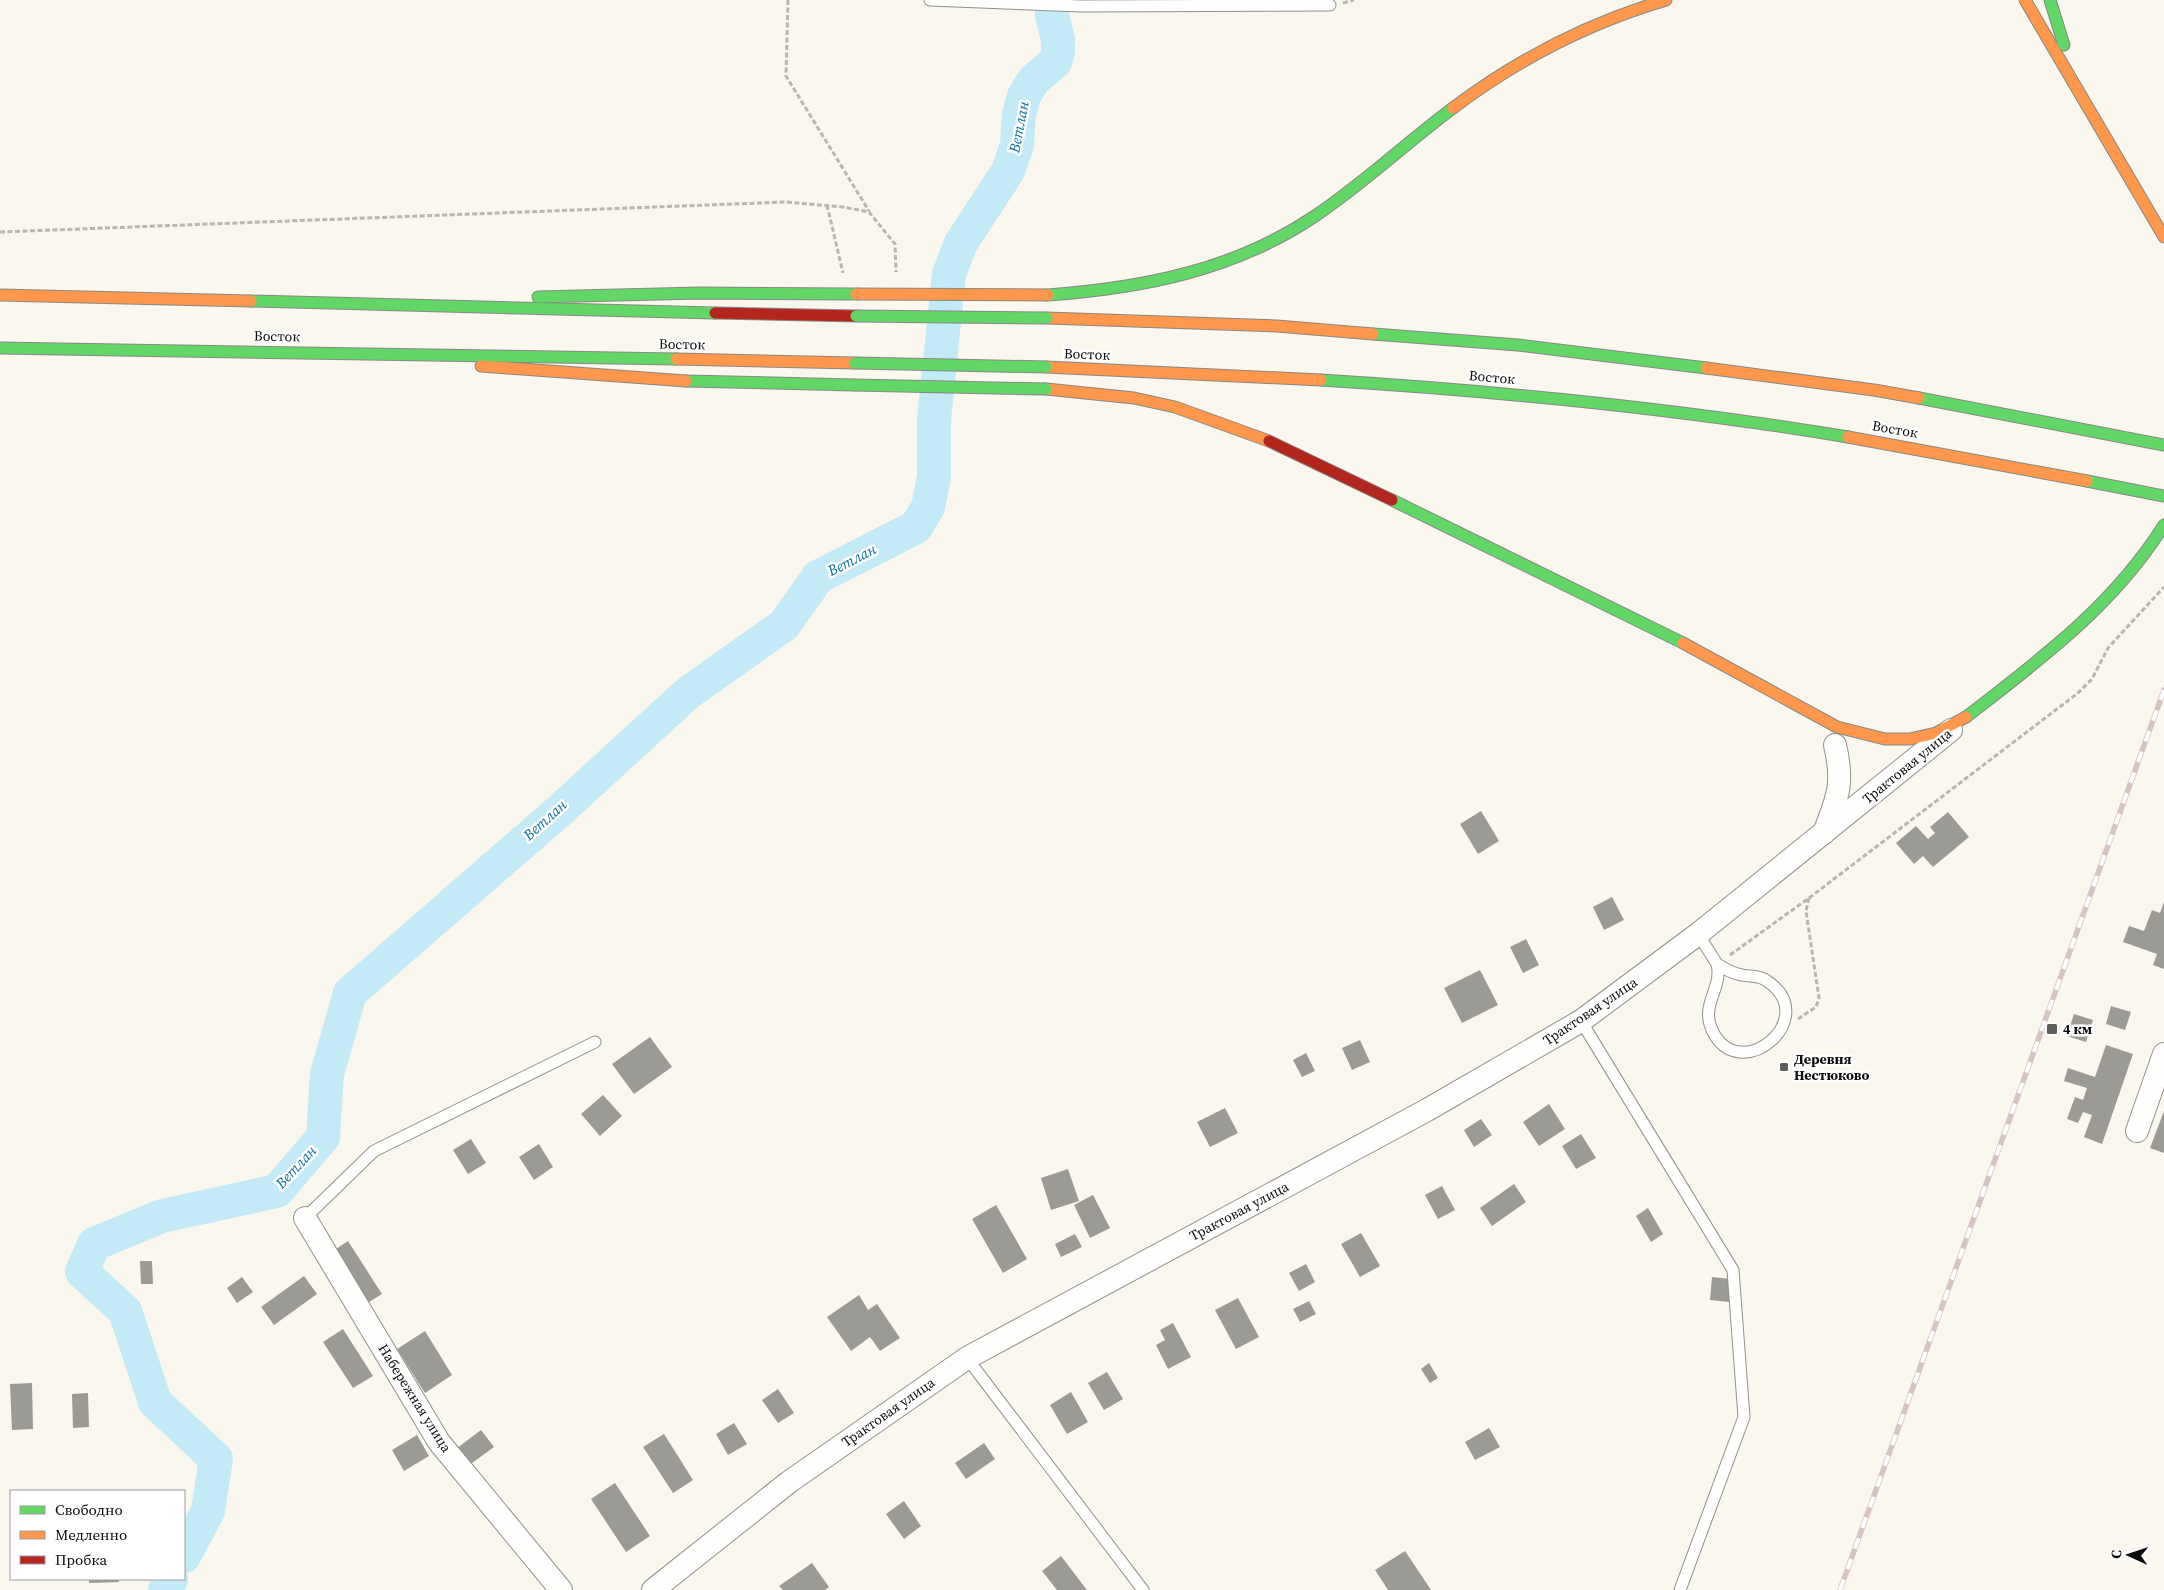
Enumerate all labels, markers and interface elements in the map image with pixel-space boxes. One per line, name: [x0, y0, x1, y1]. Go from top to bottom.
water label: Ветлан: [1003, 99, 1034, 155]
street label: Восток: [254, 326, 300, 346]
street label: Восток: [659, 334, 705, 354]
street label: Восток: [1064, 343, 1111, 365]
street label: Восток: [1468, 365, 1516, 389]
street label: Восток: [1871, 415, 1920, 443]
water label: Ветлан: [823, 538, 880, 581]
street label: Трактовая улица: [1858, 723, 1957, 808]
water label: Ветлан: [518, 794, 571, 846]
street label: Трактовая улица: [1539, 972, 1642, 1050]
place label: 4 км: [2063, 1019, 2092, 1039]
marker: 4 км: [2045, 1022, 2059, 1036]
place label: Деревня Нестюково: [1794, 1049, 1870, 1085]
marker: Деревня Нестюково: [1778, 1061, 1790, 1073]
water label: Ветлан: [270, 1140, 321, 1194]
street label: Трактовая улица: [1186, 1176, 1293, 1246]
street label: Набережная улица: [374, 1340, 457, 1457]
street label: Трактовая улица: [837, 1372, 939, 1452]
legend: [10, 1490, 185, 1580]
text: Свободно: [55, 1499, 123, 1520]
text: Медленно: [55, 1524, 127, 1545]
north arrow: [2104, 1530, 2154, 1580]
text: Пробка: [55, 1549, 107, 1570]
text: С: [2106, 1549, 2126, 1559]

